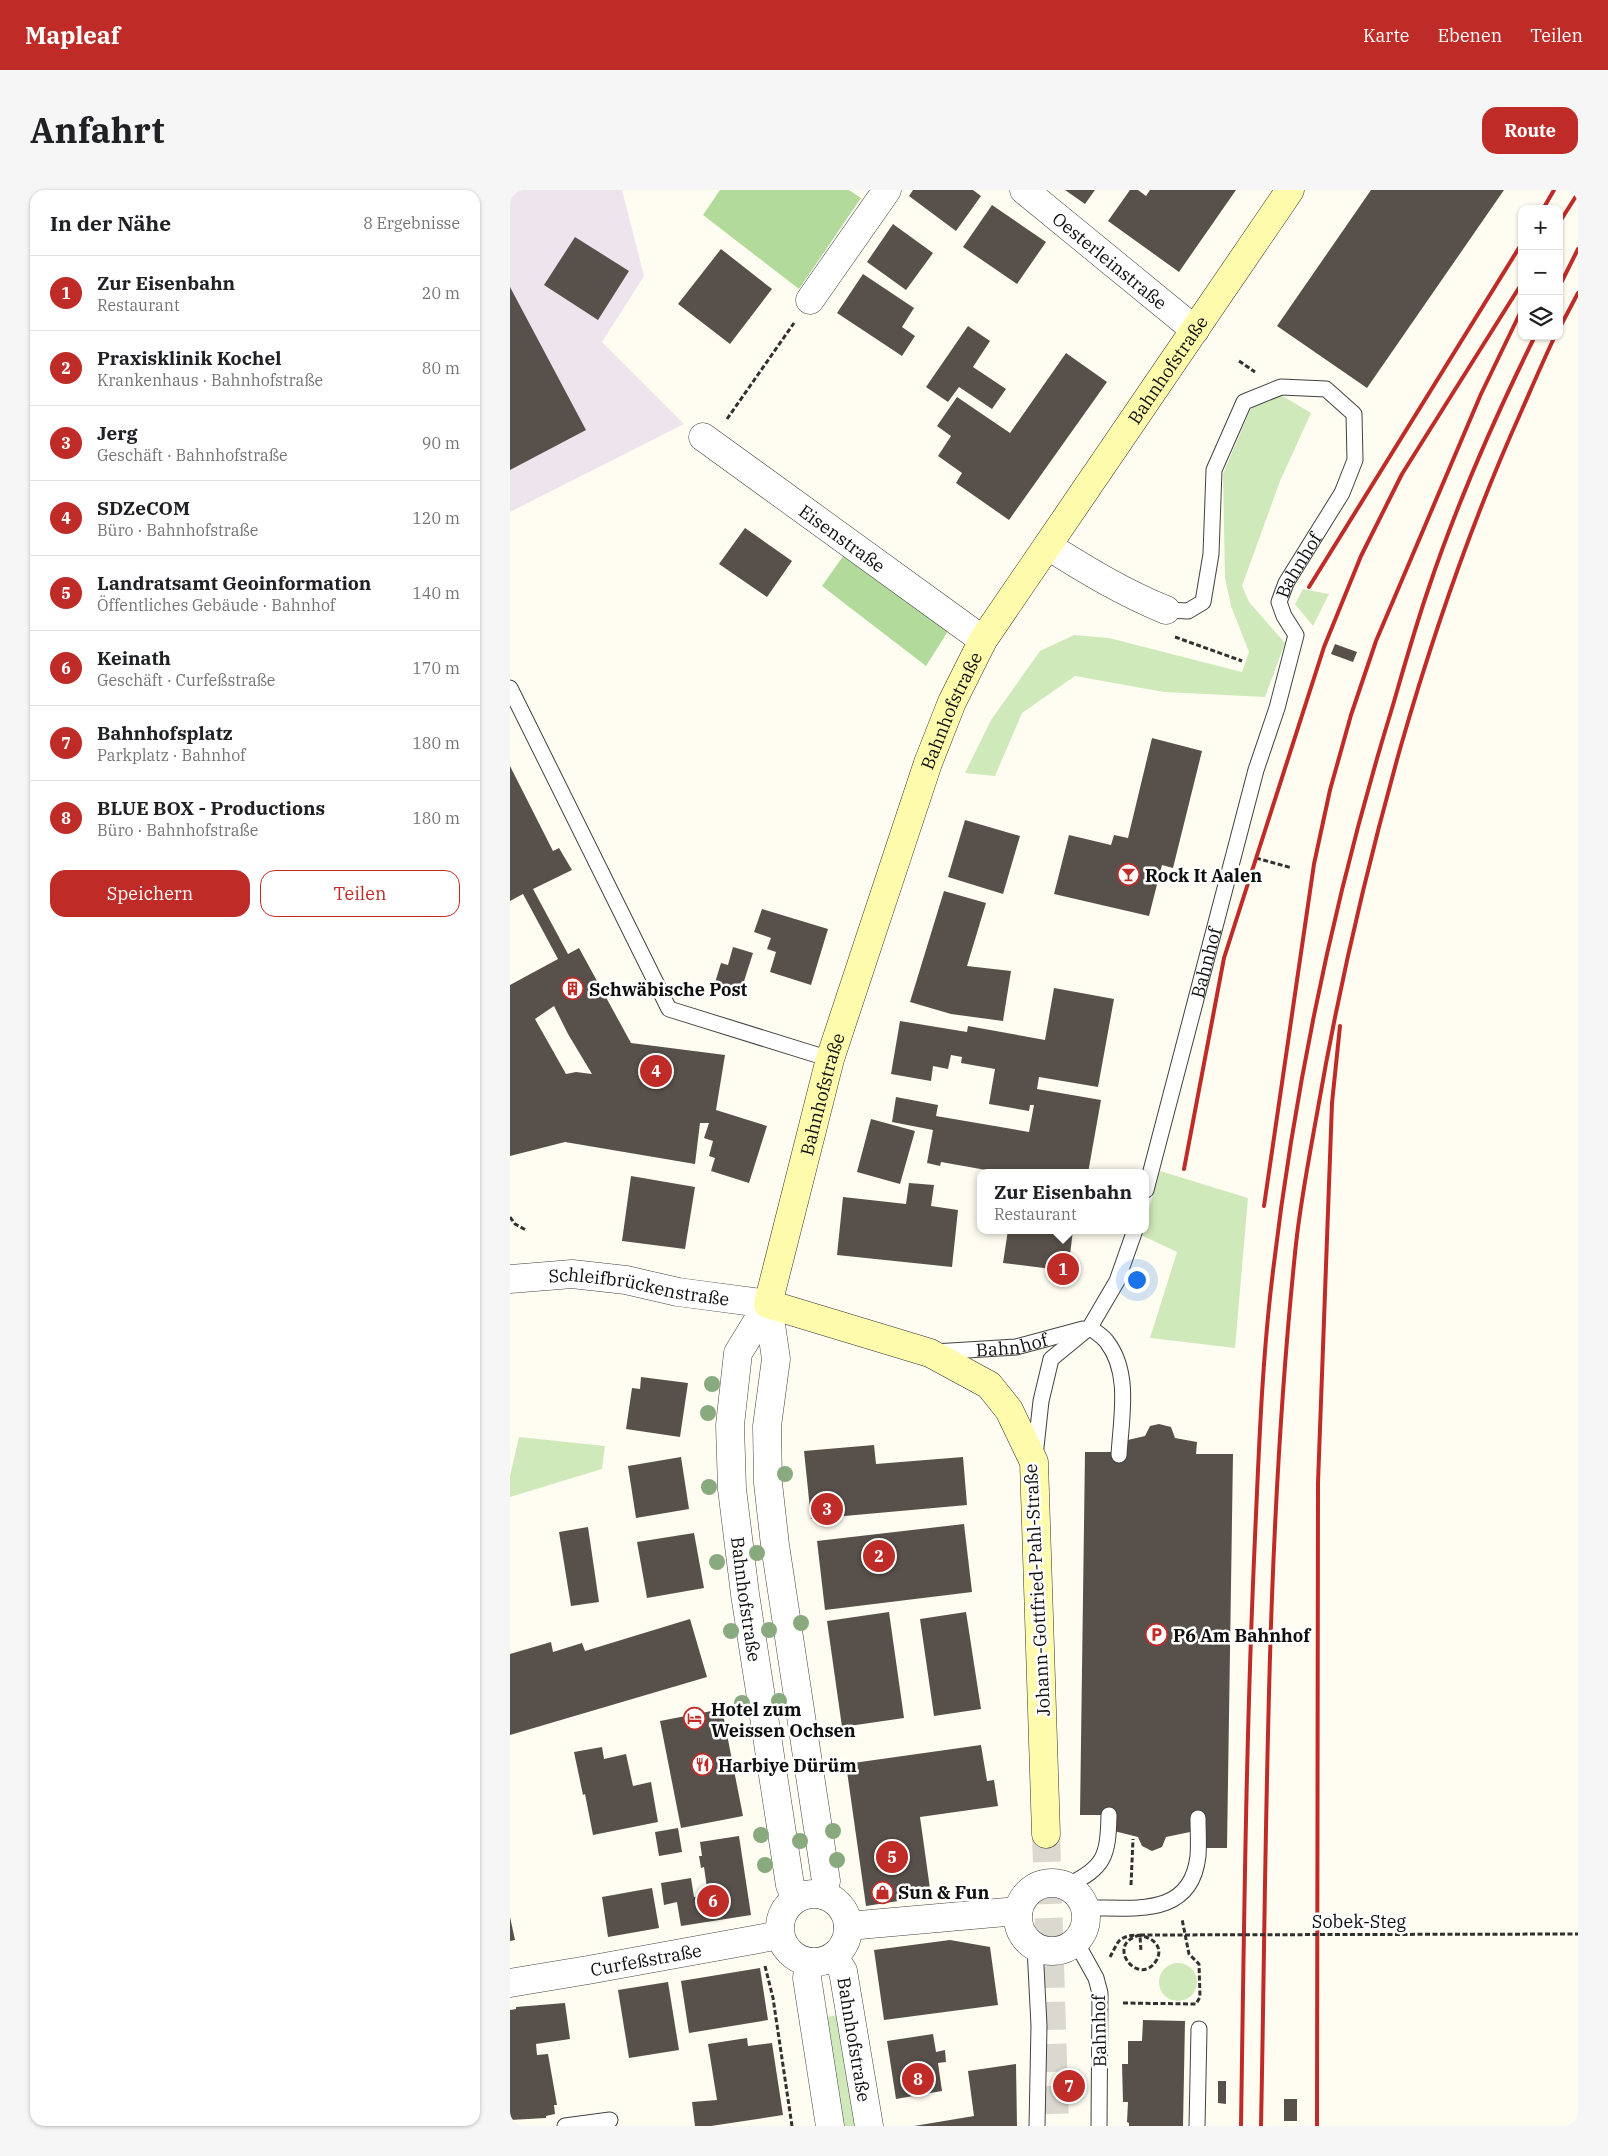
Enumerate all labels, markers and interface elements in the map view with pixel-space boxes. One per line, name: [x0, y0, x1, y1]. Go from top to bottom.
text: Mapleaf: [25, 19, 120, 51]
text: Karte: [1363, 24, 1409, 47]
text: Ebenen: [1437, 24, 1502, 47]
text: Teilen: [1530, 24, 1583, 47]
text: Anfahrt: [30, 107, 164, 153]
button: Route: [1482, 107, 1578, 154]
map controls: [1518, 205, 1563, 340]
button: +: [1518, 205, 1563, 250]
street label: Oesterleinstraße: [1048, 207, 1172, 314]
text: In der Nähe: [50, 209, 171, 237]
text: 8 Ergebnisse: [363, 213, 460, 233]
button: −: [1518, 250, 1563, 295]
text: Zur Eisenbahn: [97, 271, 235, 295]
text: 1: [61, 283, 71, 303]
text: 20 m: [422, 283, 460, 303]
text: Restaurant: [97, 295, 180, 315]
button: layers: [1518, 295, 1563, 340]
street label: Bahnhofstraße: [1122, 311, 1213, 428]
text: Praxisklinik Kochel: [97, 346, 281, 370]
text: 2: [61, 358, 71, 378]
text: 80 m: [422, 358, 460, 378]
text: Krankenhaus · Bahnhofstraße: [97, 370, 323, 390]
text: Jerg: [97, 421, 138, 445]
text: 3: [61, 433, 71, 453]
text: 90 m: [422, 433, 460, 453]
text: Geschäft · Bahnhofstraße: [97, 445, 288, 465]
text: SDZeCOM: [97, 496, 190, 520]
street label: Eisenstraße: [795, 499, 890, 577]
text: 4: [61, 508, 71, 528]
text: 120 m: [412, 508, 460, 528]
text: Büro · Bahnhofstraße: [97, 520, 258, 540]
street label: Bahnhof: [1270, 527, 1327, 601]
text: Landratsamt Geoinformation: [97, 571, 371, 595]
text: 5: [61, 583, 71, 603]
text: 140 m: [412, 583, 460, 603]
text: Öffentliches Gebäude · Bahnhof: [97, 595, 335, 615]
text: Keinath: [97, 646, 171, 670]
street label: Bahnhofstraße: [915, 648, 987, 773]
text: 6: [61, 658, 71, 678]
text: 170 m: [412, 658, 460, 678]
text: Geschäft · Curfeßstraße: [97, 670, 275, 690]
text: Bahnhofsplatz: [97, 721, 233, 745]
text: 7: [61, 733, 71, 753]
text: 180 m: [412, 733, 460, 753]
text: Parkplatz · Bahnhof: [97, 745, 246, 765]
text: BLUE BOX - Productions: [97, 796, 325, 820]
text: 8: [61, 808, 71, 828]
text: 180 m: [412, 808, 460, 828]
text: Büro · Bahnhofstraße: [97, 820, 258, 840]
bar icon: Rock It Aalen: [1117, 863, 1141, 887]
place label: Rock It Aalen: [1145, 864, 1262, 887]
button: Speichern: [50, 870, 250, 917]
button: Teilen: [260, 870, 460, 917]
street label: Bahnhof: [1185, 923, 1226, 1000]
building icon: Schwäbische Post: [561, 977, 585, 1001]
place label: Schwäbische Post: [589, 978, 748, 1001]
street label: Bahnhofstraße: [795, 1030, 849, 1158]
pin: 4: [640, 1052, 672, 1090]
popup: [977, 1169, 1149, 1234]
text: Zur Eisenbahn: [994, 1180, 1132, 1204]
text: Restaurant: [994, 1204, 1077, 1224]
pin: 1: [1047, 1250, 1079, 1288]
street label: Schleifbrückenstraße: [547, 1262, 731, 1310]
your location: [1124, 1267, 1150, 1293]
street label: Bahnhof: [975, 1327, 1052, 1361]
street label: Johann-Gottfried-Pahl-Straße: [1019, 1463, 1055, 1717]
pin: 3: [811, 1490, 843, 1528]
street label: Bahnhofstraße: [726, 1535, 767, 1663]
pin: 2: [863, 1537, 895, 1575]
parking icon: P6 Am Bahnhof: [1145, 1623, 1169, 1647]
place label: P6 Am Bahnhof: [1173, 1624, 1312, 1647]
place label: Hotel zum Weissen Ochsen: [711, 1698, 856, 1742]
hotel icon: Hotel zum Weissen Ochsen: [683, 1707, 707, 1731]
restaurant icon: Harbiye Dürüm: [690, 1753, 714, 1777]
place label: Harbiye Dürüm: [718, 1754, 857, 1777]
pin: 5: [876, 1838, 908, 1876]
shop icon: Sun & Fun: [870, 1880, 894, 1904]
place label: Sun & Fun: [898, 1881, 989, 1904]
pin: 6: [697, 1882, 729, 1920]
street label: Sobek-Steg: [1312, 1910, 1406, 1933]
street label: Curfeßstraße: [589, 1938, 703, 1981]
street label: Bahnhofstraße: [833, 1975, 876, 2104]
street label: Bahnhof: [1087, 1993, 1111, 2067]
pin: 8: [902, 2060, 934, 2098]
pin: 7: [1053, 2067, 1085, 2105]

